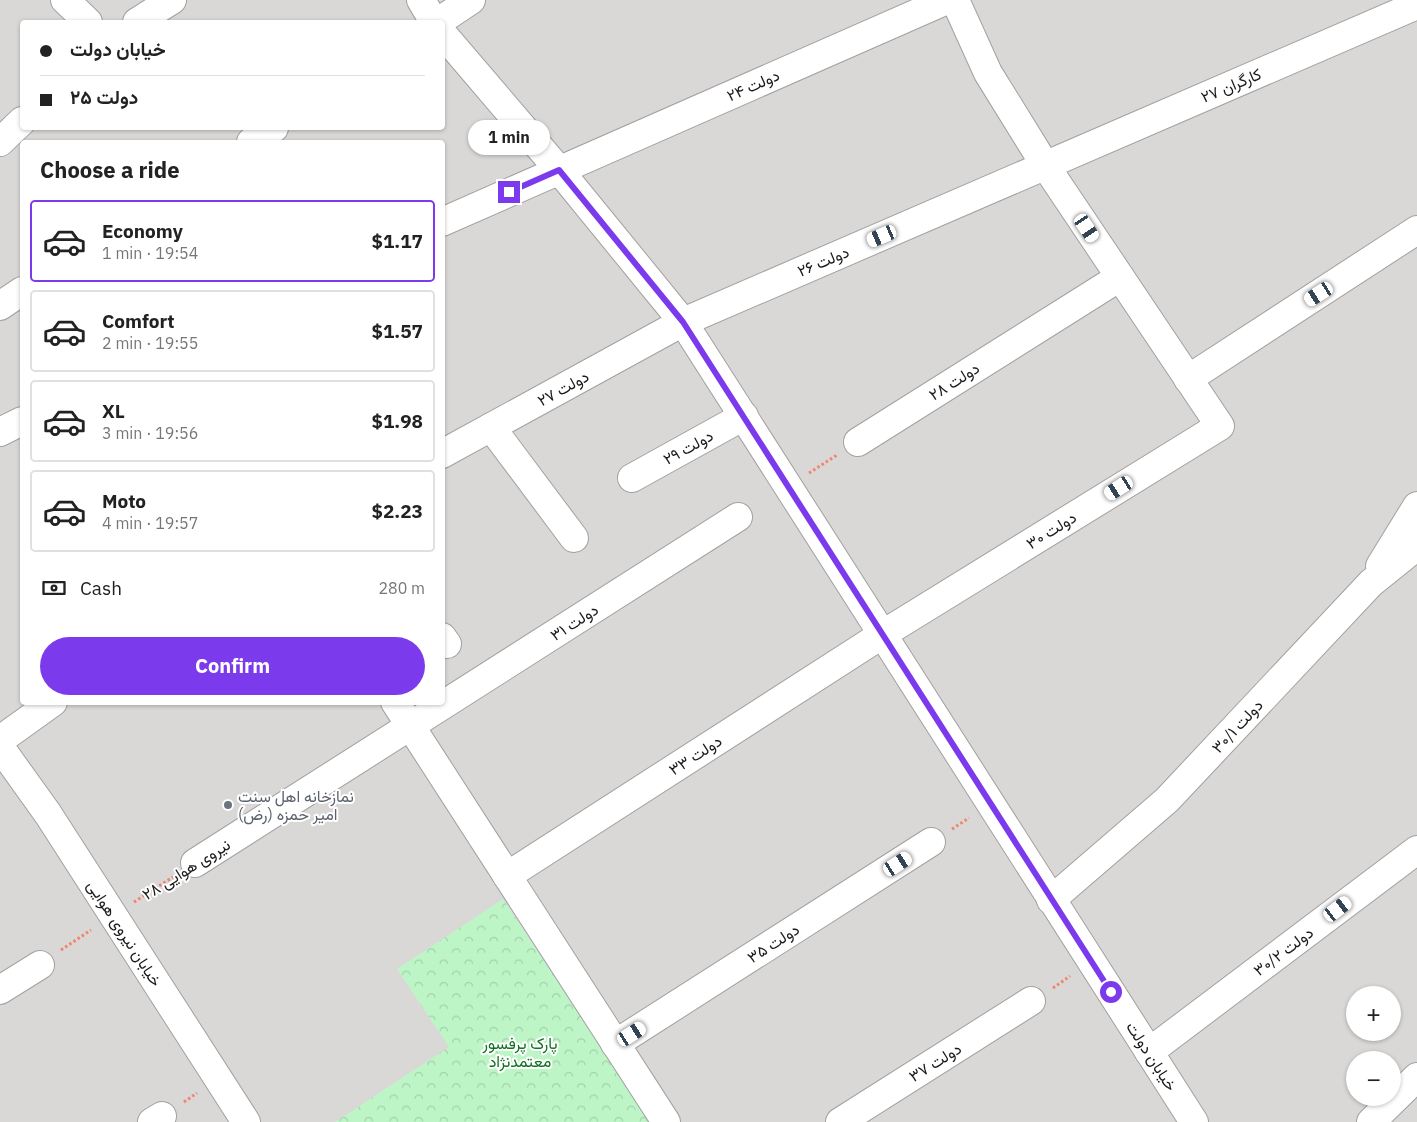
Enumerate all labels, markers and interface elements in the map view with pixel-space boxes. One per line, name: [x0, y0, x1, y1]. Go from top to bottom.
text: خیابان دولت: [70, 37, 166, 61]
street label: کارگران ۲۷: [1198, 63, 1265, 108]
street label: دولت ۲۴: [724, 65, 783, 106]
text: دولت ۲۵: [70, 85, 138, 109]
callout: 1 min: [468, 120, 550, 154]
text: 1 min: [488, 127, 530, 147]
text: Choose a ride: [40, 155, 180, 184]
route end: [498, 181, 520, 203]
car: [1072, 211, 1101, 245]
icon: car: [42, 219, 87, 264]
text: Economy: [102, 219, 183, 243]
car: [865, 223, 898, 249]
text: $1.17: [371, 229, 423, 253]
street label: دولت ۲۶: [794, 241, 852, 282]
text: 1 min · 19:54: [102, 243, 198, 263]
car: [1302, 280, 1335, 308]
icon: car: [42, 309, 87, 354]
text: Comfort: [102, 309, 175, 333]
text: $1.57: [371, 319, 423, 343]
text: 2 min · 19:55: [102, 333, 198, 353]
street label: دولت ۲۸: [925, 358, 984, 405]
street label: دولت ۲۷: [534, 366, 593, 411]
icon: car: [42, 399, 87, 444]
text: XL: [102, 399, 125, 423]
text: $1.98: [371, 409, 423, 433]
text: 3 min · 19:56: [102, 423, 198, 443]
street label: دولت ۲۹: [659, 425, 717, 470]
car: [1102, 474, 1135, 502]
icon: car: [42, 489, 87, 534]
text: Moto: [102, 489, 146, 513]
text: $2.23: [371, 499, 423, 523]
street label: دولت ۳۰: [1022, 507, 1080, 554]
text: 4 min · 19:57: [102, 513, 198, 533]
icon: cash: [40, 574, 68, 602]
text: Cash: [80, 576, 122, 600]
text: 280 m: [378, 578, 425, 598]
street label: دولت ۳۱: [546, 599, 602, 646]
button: Confirm: [40, 637, 425, 695]
street label: دولت ۳۰/۱: [1207, 695, 1268, 758]
street label: دولت ۳۳: [665, 731, 726, 780]
place label: نمازخانه اهل سنت امیر حمزه (رض): [238, 786, 354, 825]
marker: نمازخانه اهل سنت امیر حمزه (رض): [222, 799, 234, 811]
street label: نیروی هوایی ۲۸: [138, 834, 234, 905]
car: [881, 850, 914, 878]
street label: خیابان نیروی هوایی: [82, 876, 167, 991]
car: [1321, 894, 1354, 924]
street label: دولت ۳۵: [743, 919, 803, 968]
street label: دولت ۳۰/۲: [1249, 922, 1318, 981]
route start: [1100, 981, 1122, 1003]
map controls: [1346, 986, 1401, 1106]
button: +: [1346, 986, 1401, 1041]
street label: خیابان دولت: [1121, 1018, 1182, 1095]
car: [615, 1020, 648, 1048]
park label: پارک پرفسور معتمدنژاد: [482, 1033, 558, 1072]
street label: دولت ۳۷: [905, 1038, 965, 1087]
button: −: [1346, 1051, 1401, 1106]

